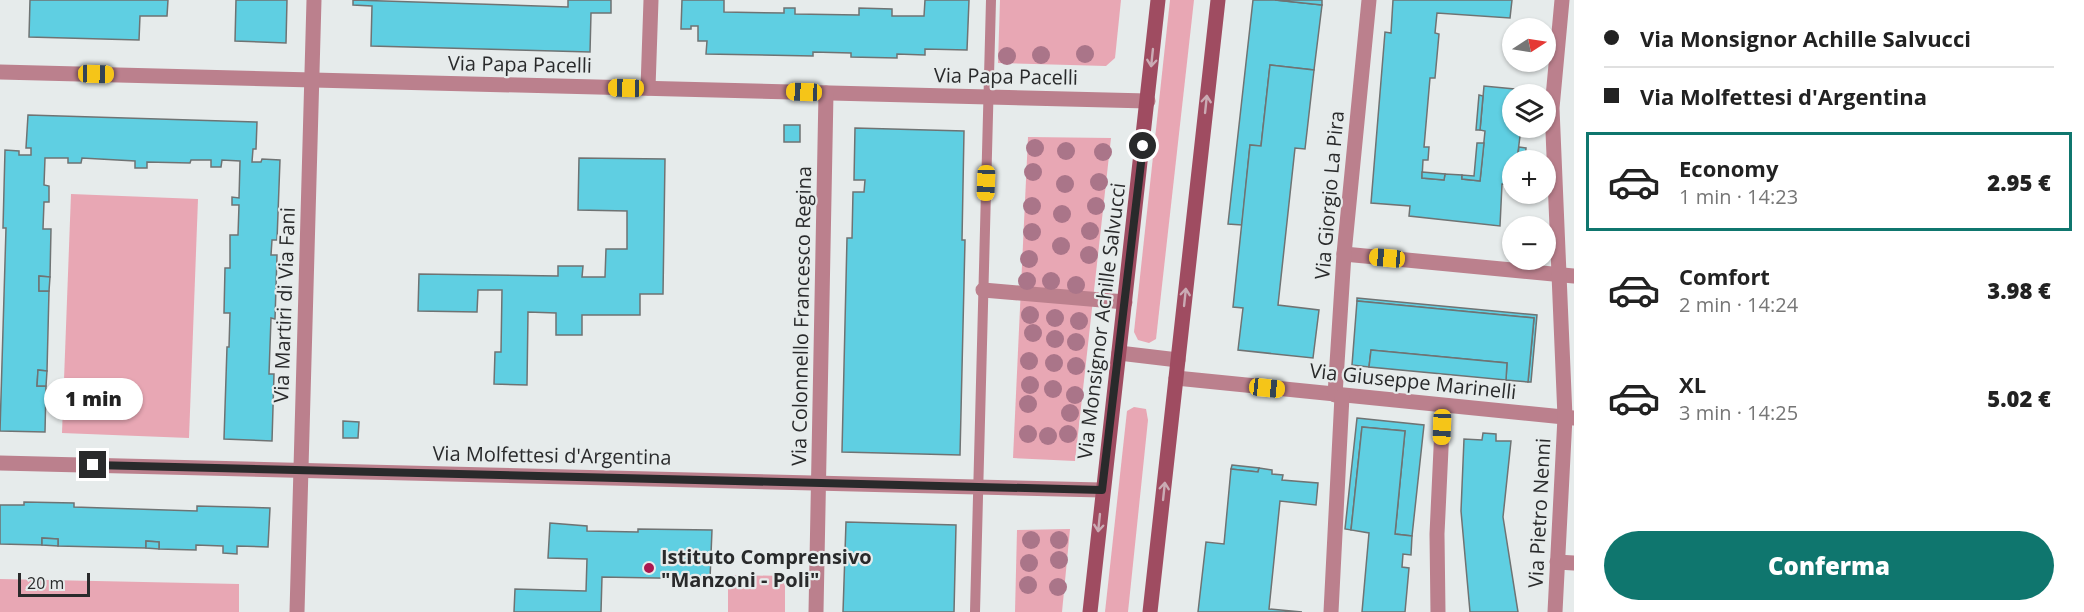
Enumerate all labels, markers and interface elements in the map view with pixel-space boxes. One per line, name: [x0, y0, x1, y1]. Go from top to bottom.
north arrow: [1502, 18, 1556, 72]
map controls: [1502, 18, 1556, 270]
text: Via Monsignor Achille Salvucci: [1640, 23, 1971, 53]
one-way arrow: [1146, 48, 1157, 68]
street label: Via Papa Pacelli: [448, 49, 592, 79]
street label: Via Papa Pacelli: [934, 61, 1078, 91]
car: [78, 65, 114, 83]
car: [608, 79, 644, 97]
text: Via Molfettesi d'Argentina: [1640, 81, 1927, 111]
car: [786, 82, 822, 102]
button: layers: [1502, 84, 1556, 138]
one-way arrow: [1201, 94, 1212, 114]
street label: Via Giorgio La Pira: [1308, 109, 1350, 281]
route start: [1129, 132, 1156, 159]
button: +: [1502, 150, 1556, 204]
text: Economy: [1679, 153, 1778, 183]
icon: car: [1607, 155, 1661, 209]
car: [976, 165, 996, 201]
street label: Via Colonnello Francesco Regina: [785, 166, 817, 466]
text: 2.95 €: [1987, 167, 2051, 197]
street label: Via Monsignor Achille Salvucci: [1071, 181, 1131, 461]
text: 1 min · 14:23: [1679, 183, 1798, 210]
street label: Via Martiri di Via Fani: [267, 207, 301, 403]
button: −: [1502, 216, 1556, 270]
car: [1368, 247, 1406, 269]
text: Comfort: [1679, 261, 1770, 291]
icon: car: [1607, 263, 1661, 317]
text: 3.98 €: [1987, 275, 2051, 305]
one-way arrow: [1180, 288, 1191, 308]
text: 2 min · 14:24: [1679, 291, 1798, 318]
street label: Via Giuseppe Marinelli: [1308, 357, 1518, 405]
text: XL: [1679, 369, 1706, 399]
icon: car: [1607, 371, 1661, 425]
car: [1248, 377, 1286, 399]
callout: 1 min: [44, 378, 142, 420]
text: 5.02 €: [1987, 383, 2051, 413]
text: 1 min: [65, 385, 122, 412]
text: 3 min · 14:25: [1679, 399, 1798, 426]
car: [1432, 409, 1452, 445]
street label: Via Pietro Nenni: [1522, 437, 1556, 589]
street label: Via Molfettesi d'Argentina: [432, 439, 672, 471]
route end: [79, 451, 106, 478]
one-way arrow: [1158, 482, 1169, 502]
one-way arrow: [1093, 513, 1104, 533]
button: Conferma: [1604, 531, 2054, 600]
place label: Istituto Comprensivo "Manzoni - Poli": [661, 543, 872, 593]
marker: Istituto Comprensivo "Manzoni - Poli": [642, 561, 656, 575]
scale bar: [18, 570, 90, 598]
text: 20 m: [27, 572, 64, 594]

